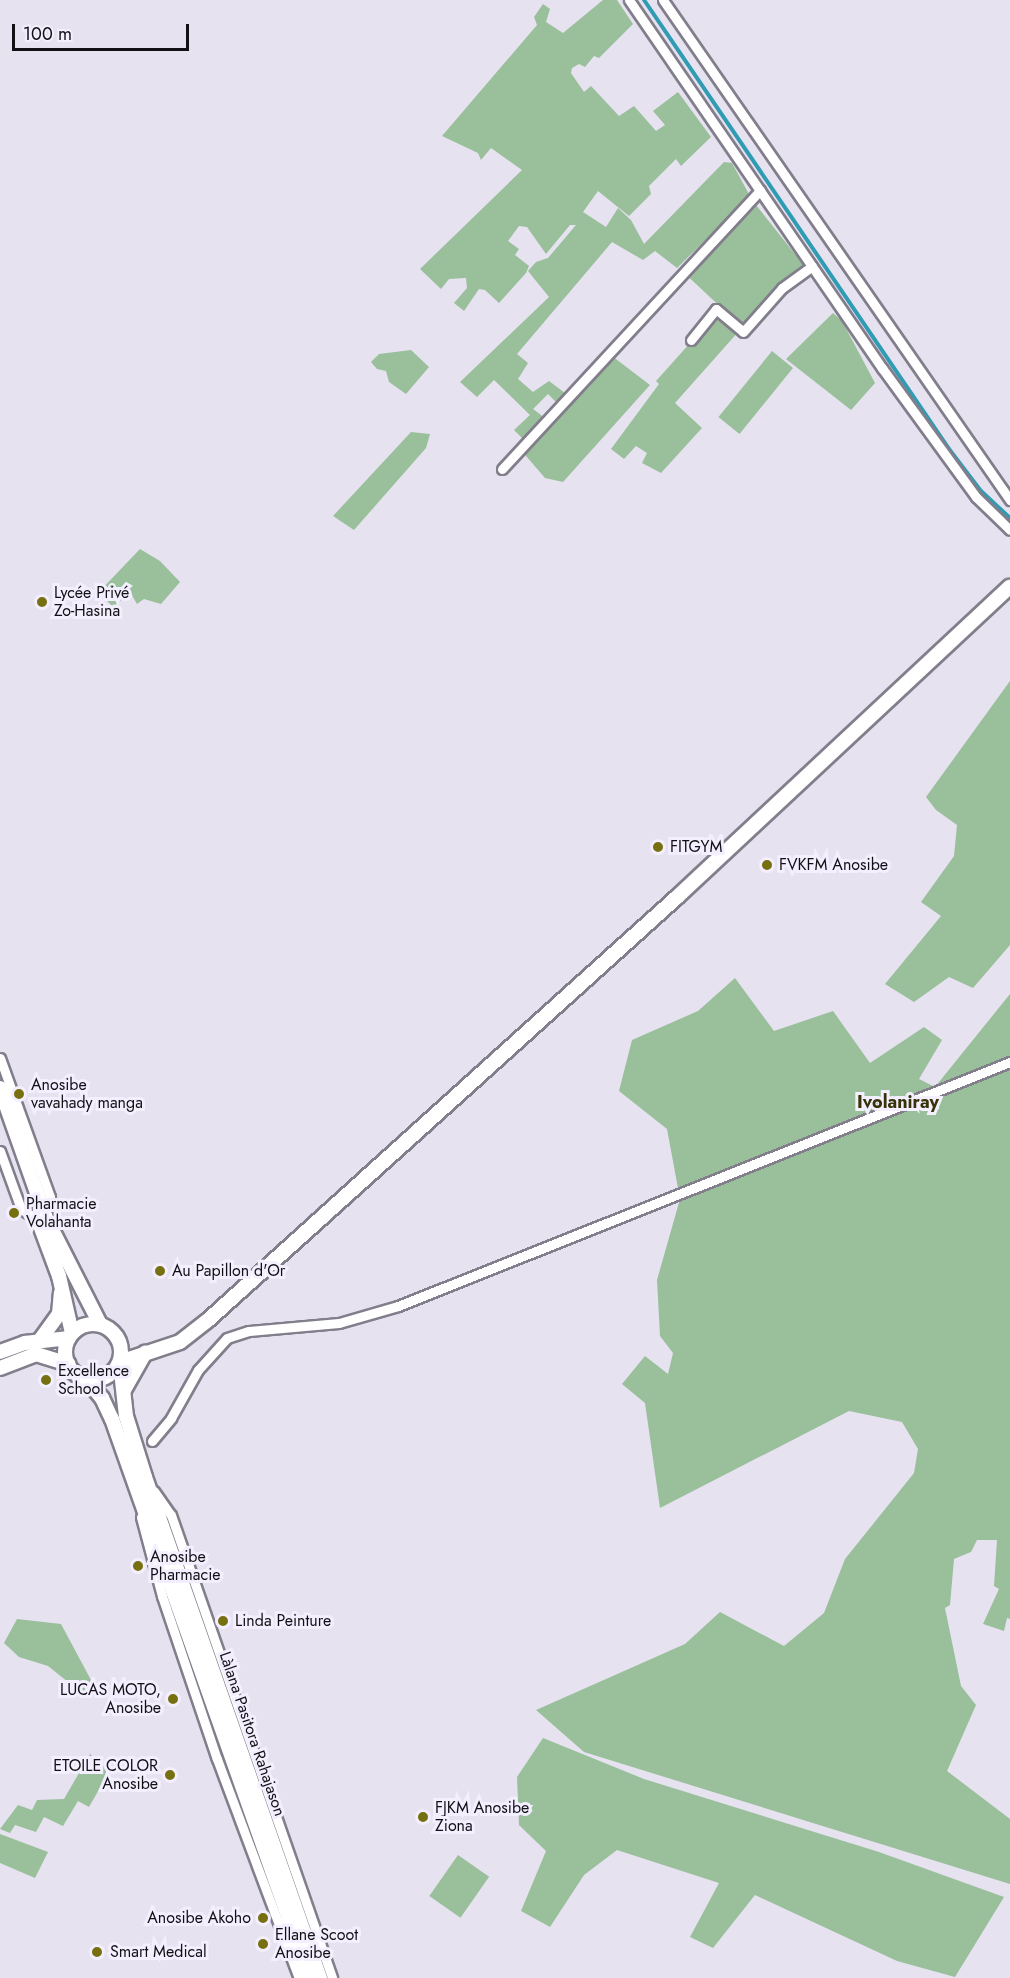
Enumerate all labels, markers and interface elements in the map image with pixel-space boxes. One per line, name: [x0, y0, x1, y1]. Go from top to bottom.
scale bar: [15, 12, 192, 50]
text: 100 m: [23, 21, 72, 47]
place label: Lycée Privé Zo-Hasina: [54, 583, 129, 621]
marker: Lycée Privé Zo-Hasina: [35, 595, 49, 609]
place label: FITGYM: [670, 837, 722, 857]
marker: FITGYM: [651, 840, 665, 854]
place label: FVKFM Anosibe: [779, 855, 888, 875]
marker: FVKFM Anosibe: [760, 858, 774, 872]
place label: Anosibe vavahady manga: [31, 1075, 143, 1113]
marker: Anosibe vavahady manga: [12, 1087, 26, 1101]
district label: Ivolaniray: [857, 1091, 939, 1113]
place label: Pharmacie Volahanta: [26, 1194, 97, 1232]
marker: Pharmacie Volahanta: [7, 1206, 21, 1220]
place label: Au Papillon d'Or: [172, 1261, 285, 1281]
marker: Au Papillon d'Or: [153, 1264, 167, 1278]
place label: Excellence School: [58, 1361, 129, 1399]
marker: Excellence School: [39, 1373, 53, 1387]
place label: Anosibe Pharmacie: [150, 1547, 221, 1585]
marker: Anosibe Pharmacie: [131, 1559, 145, 1573]
place label: Linda Peinture: [235, 1611, 331, 1631]
marker: Linda Peinture: [216, 1614, 230, 1628]
street label: Làlana Pasitora Rahajason: [215, 1649, 289, 1819]
place label: LUCAS MOTO, Anosibe: [60, 1680, 161, 1718]
marker: LUCAS MOTO, Anosibe: [166, 1692, 180, 1706]
place label: ETOILE COLOR Anosibe: [53, 1756, 158, 1794]
marker: ETOILE COLOR Anosibe: [163, 1768, 177, 1782]
place label: FJKM Anosibe Ziona: [435, 1798, 529, 1836]
marker: FJKM Anosibe Ziona: [416, 1810, 430, 1824]
place label: Anosibe Akoho: [147, 1908, 251, 1928]
marker: Anosibe Akoho: [256, 1911, 270, 1925]
place label: Ellane Scoot Anosibe: [275, 1925, 358, 1963]
marker: Ellane Scoot Anosibe: [256, 1937, 270, 1951]
place label: Smart Medical: [110, 1942, 207, 1962]
marker: Smart Medical: [88, 1943, 106, 1961]

